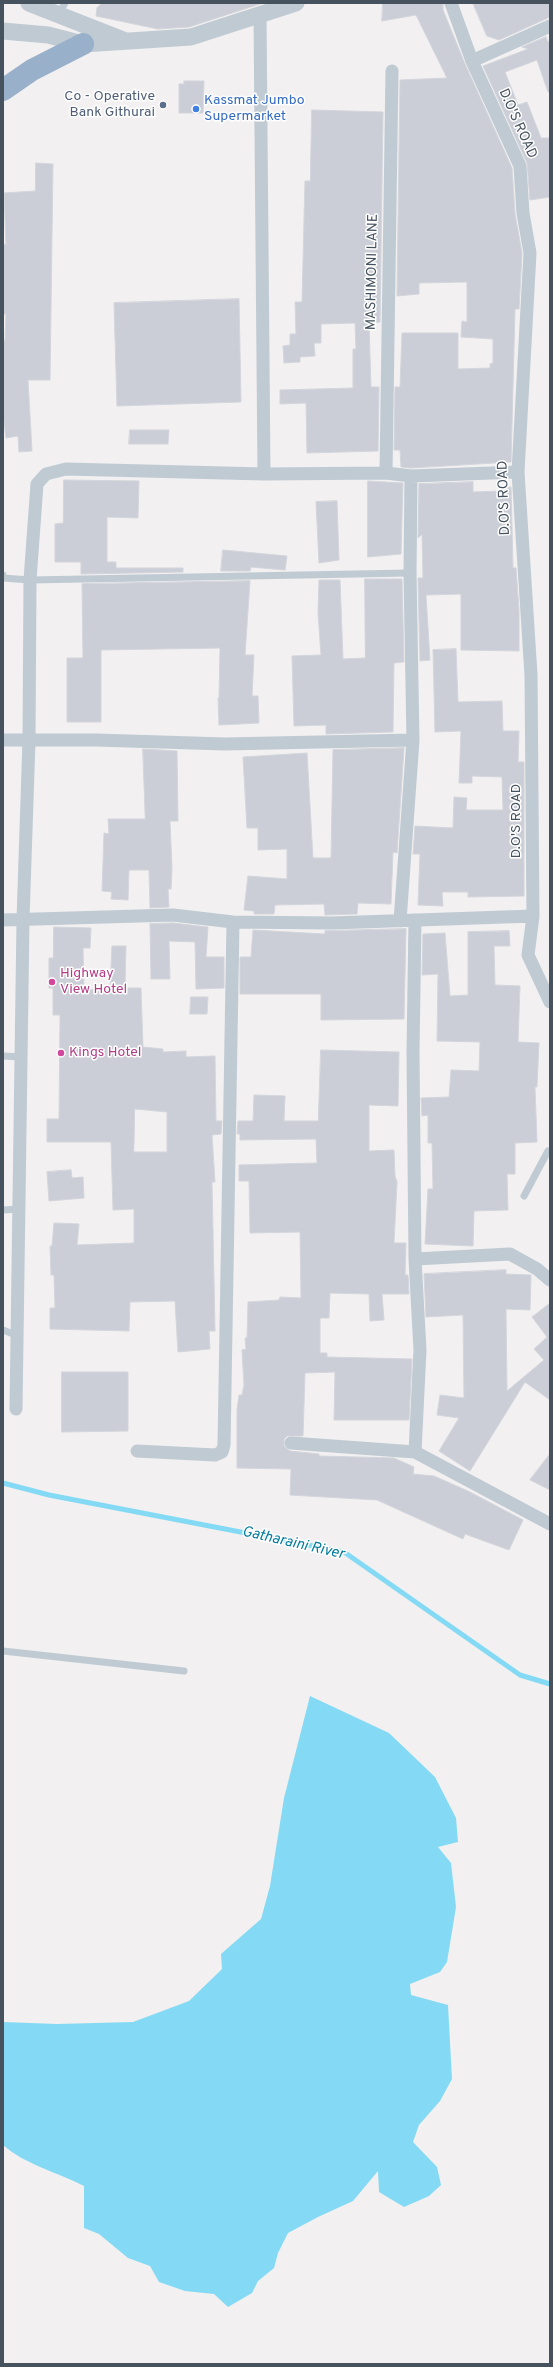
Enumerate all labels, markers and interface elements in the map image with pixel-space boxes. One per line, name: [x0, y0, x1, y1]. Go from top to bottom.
street label: D.O'S ROAD: [494, 86, 540, 162]
place label: Co - Operative Bank Githurai: [64, 89, 155, 122]
place label: Kassmat Jumbo Supermarket: [204, 93, 305, 126]
marker: Co - Operative Bank Githurai: [158, 100, 168, 110]
marker: Kassmat Jumbo Supermarket: [191, 104, 201, 114]
street label: MASHIMONI LANE: [364, 214, 382, 330]
street label: D.O'S ROAD: [495, 460, 515, 536]
street label: D.O'S ROAD: [509, 784, 525, 858]
place label: Highway View Hotel: [60, 966, 127, 998]
marker: Highway View Hotel: [47, 977, 57, 987]
place label: Kings Hotel: [69, 1045, 141, 1061]
marker: Kings Hotel: [56, 1048, 66, 1058]
water label: Gatharaini River: [240, 1523, 346, 1565]

